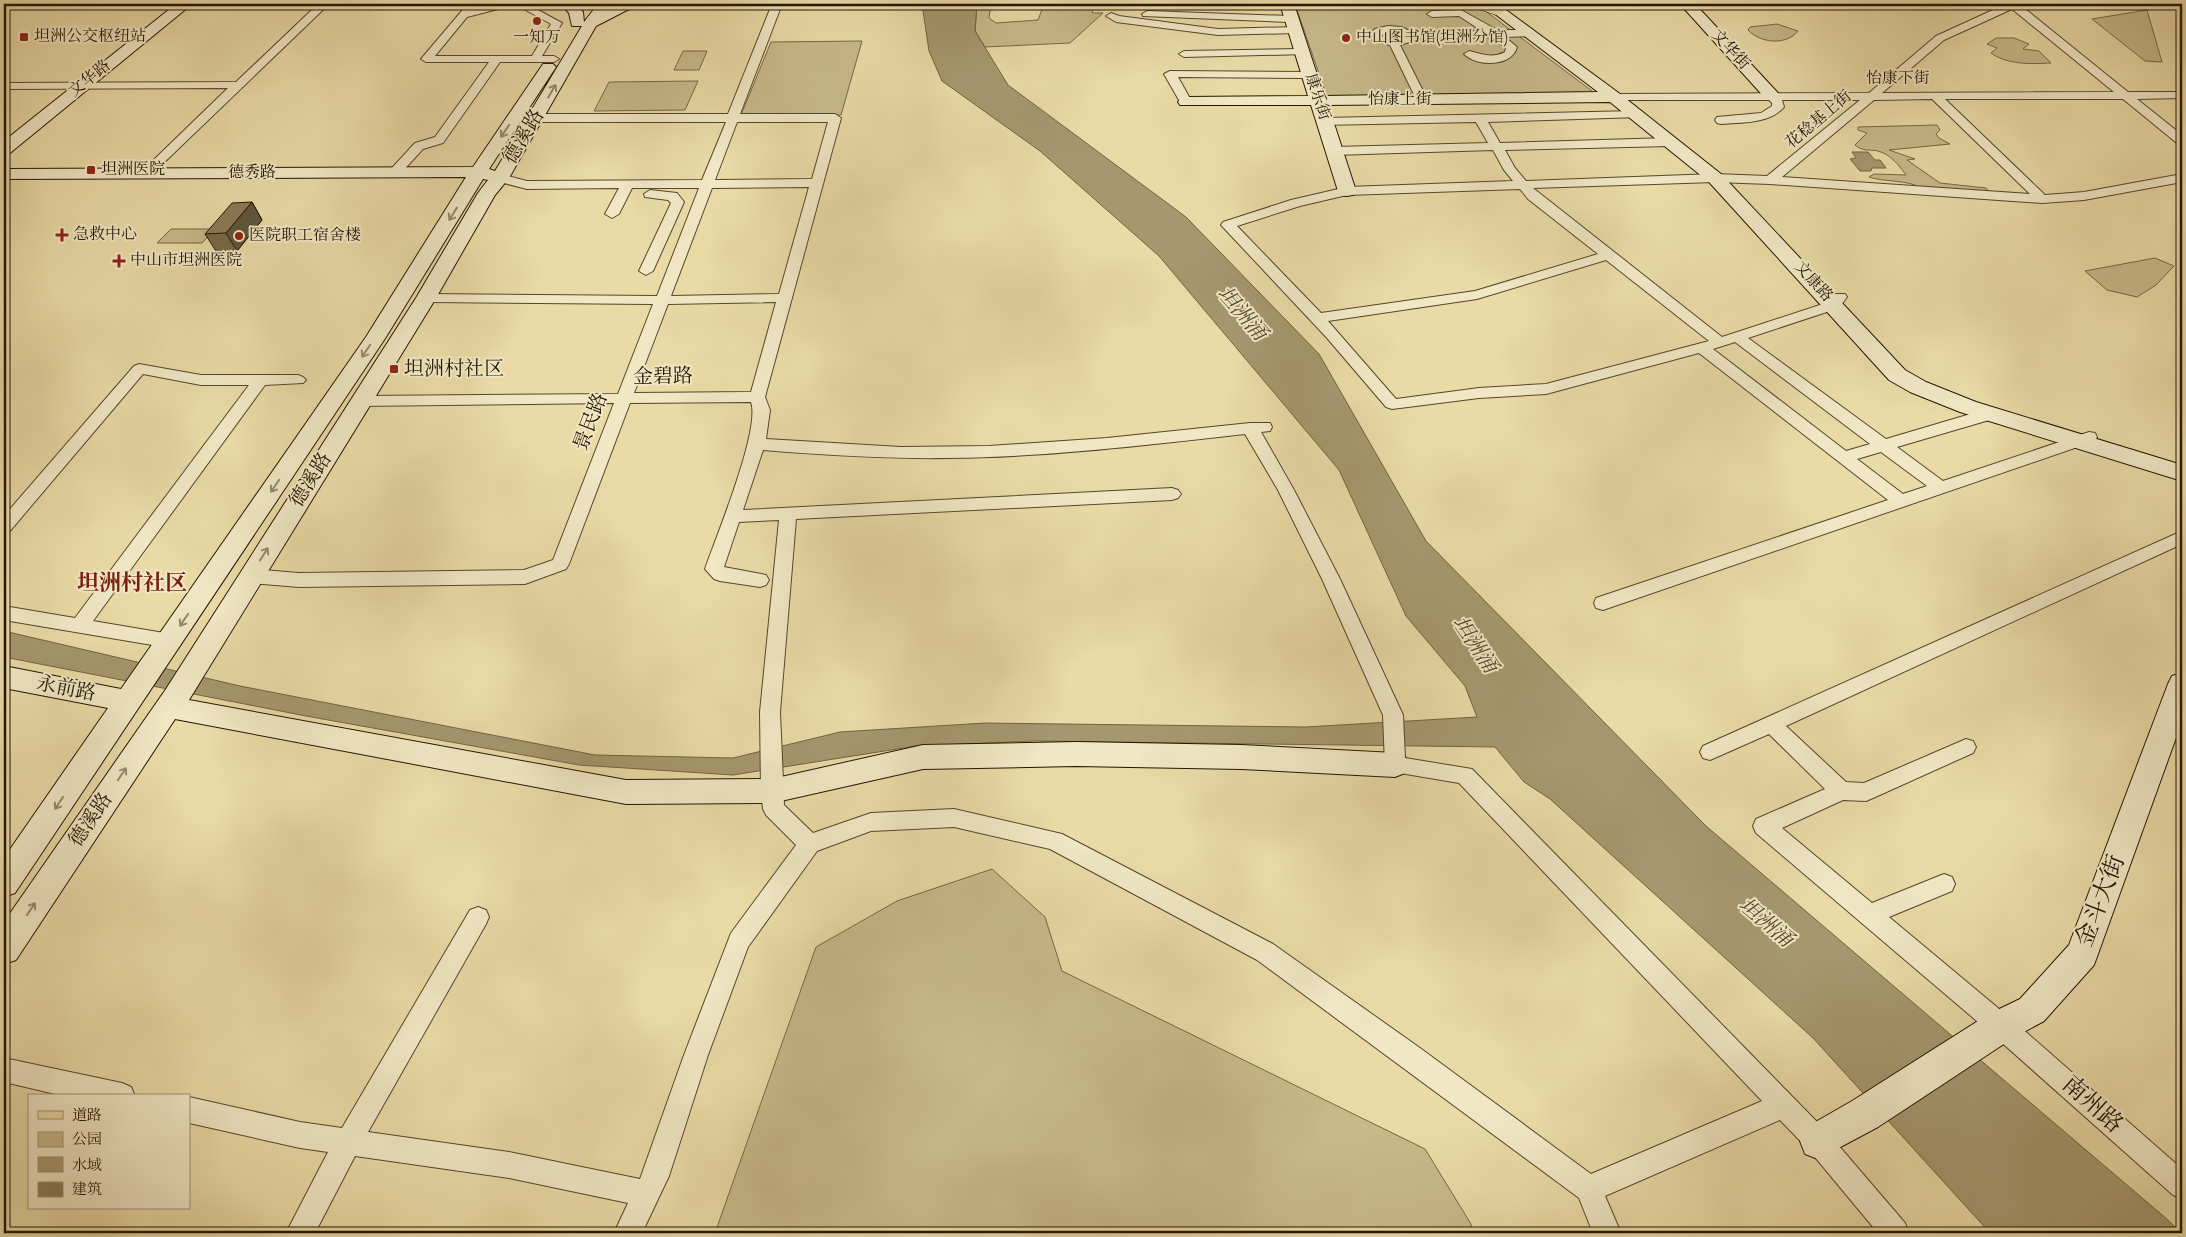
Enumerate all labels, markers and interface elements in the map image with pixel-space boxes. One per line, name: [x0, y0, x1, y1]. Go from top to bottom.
marker: 一知万: [531, 15, 543, 27]
street label: 文华街: [1706, 26, 1754, 74]
place label: 坦洲公交枢纽站: [34, 27, 146, 47]
place label: 一知万: [513, 28, 561, 48]
place label: 中山图书馆(坦洲分馆): [1356, 28, 1508, 48]
marker: 坦洲公交枢纽站: [18, 31, 30, 43]
marker: 中山图书馆(坦洲分馆): [1340, 32, 1352, 44]
street label: 文华路: [65, 56, 115, 102]
street label: 怡康下街: [1866, 69, 1930, 89]
street label: 康乐街: [1300, 71, 1334, 123]
one-way arrow: [547, 84, 557, 98]
street label: 花稔基上街: [1782, 87, 1856, 153]
street label: 怡康上街: [1368, 90, 1432, 110]
street label: 德溪路: [498, 105, 550, 169]
one-way arrow: [499, 124, 510, 138]
place label: 坦洲医院: [101, 160, 165, 180]
street label: 德秀路: [228, 163, 276, 183]
marker: 坦洲医院: [85, 164, 97, 176]
one-way arrow: [448, 206, 458, 220]
place label: 急救中心: [73, 225, 137, 245]
place label: 医院职工宿舍楼: [249, 226, 361, 246]
marker: 急救中心: [55, 228, 69, 242]
marker: 医院职工宿舍楼: [233, 230, 245, 242]
place label: 中山市坦洲医院: [130, 251, 242, 271]
marker: 中山市坦洲医院: [112, 254, 126, 268]
street label: 文康路: [1790, 257, 1836, 307]
water label: 坦洲涌: [1210, 281, 1273, 348]
one-way arrow: [361, 344, 371, 358]
place label: 坦洲村社区: [404, 357, 504, 382]
marker: 坦洲村社区: [388, 363, 400, 375]
street label: 金碧路: [633, 364, 693, 390]
street label: 景民路: [569, 390, 613, 454]
street label: 德溪路: [285, 448, 337, 512]
one-way arrow: [270, 478, 280, 492]
one-way arrow: [258, 547, 269, 561]
district label: 坦洲村社区: [77, 570, 187, 598]
water label: 坦洲涌: [1445, 611, 1504, 680]
one-way arrow: [179, 613, 189, 627]
street label: 永前路: [34, 671, 98, 707]
one-way arrow: [117, 767, 127, 781]
street label: 德溪路: [64, 788, 118, 852]
one-way arrow: [54, 796, 64, 810]
street label: 金斗大街: [2069, 851, 2133, 951]
water label: 坦洲涌: [1732, 892, 1799, 955]
one-way arrow: [26, 902, 36, 916]
street label: 南州路: [2055, 1069, 2129, 1141]
legend: [28, 1094, 190, 1210]
text: 道路: [72, 1106, 102, 1125]
text: 公园: [72, 1130, 102, 1149]
text: 水域: [72, 1156, 102, 1175]
text: 建筑: [72, 1180, 102, 1199]

